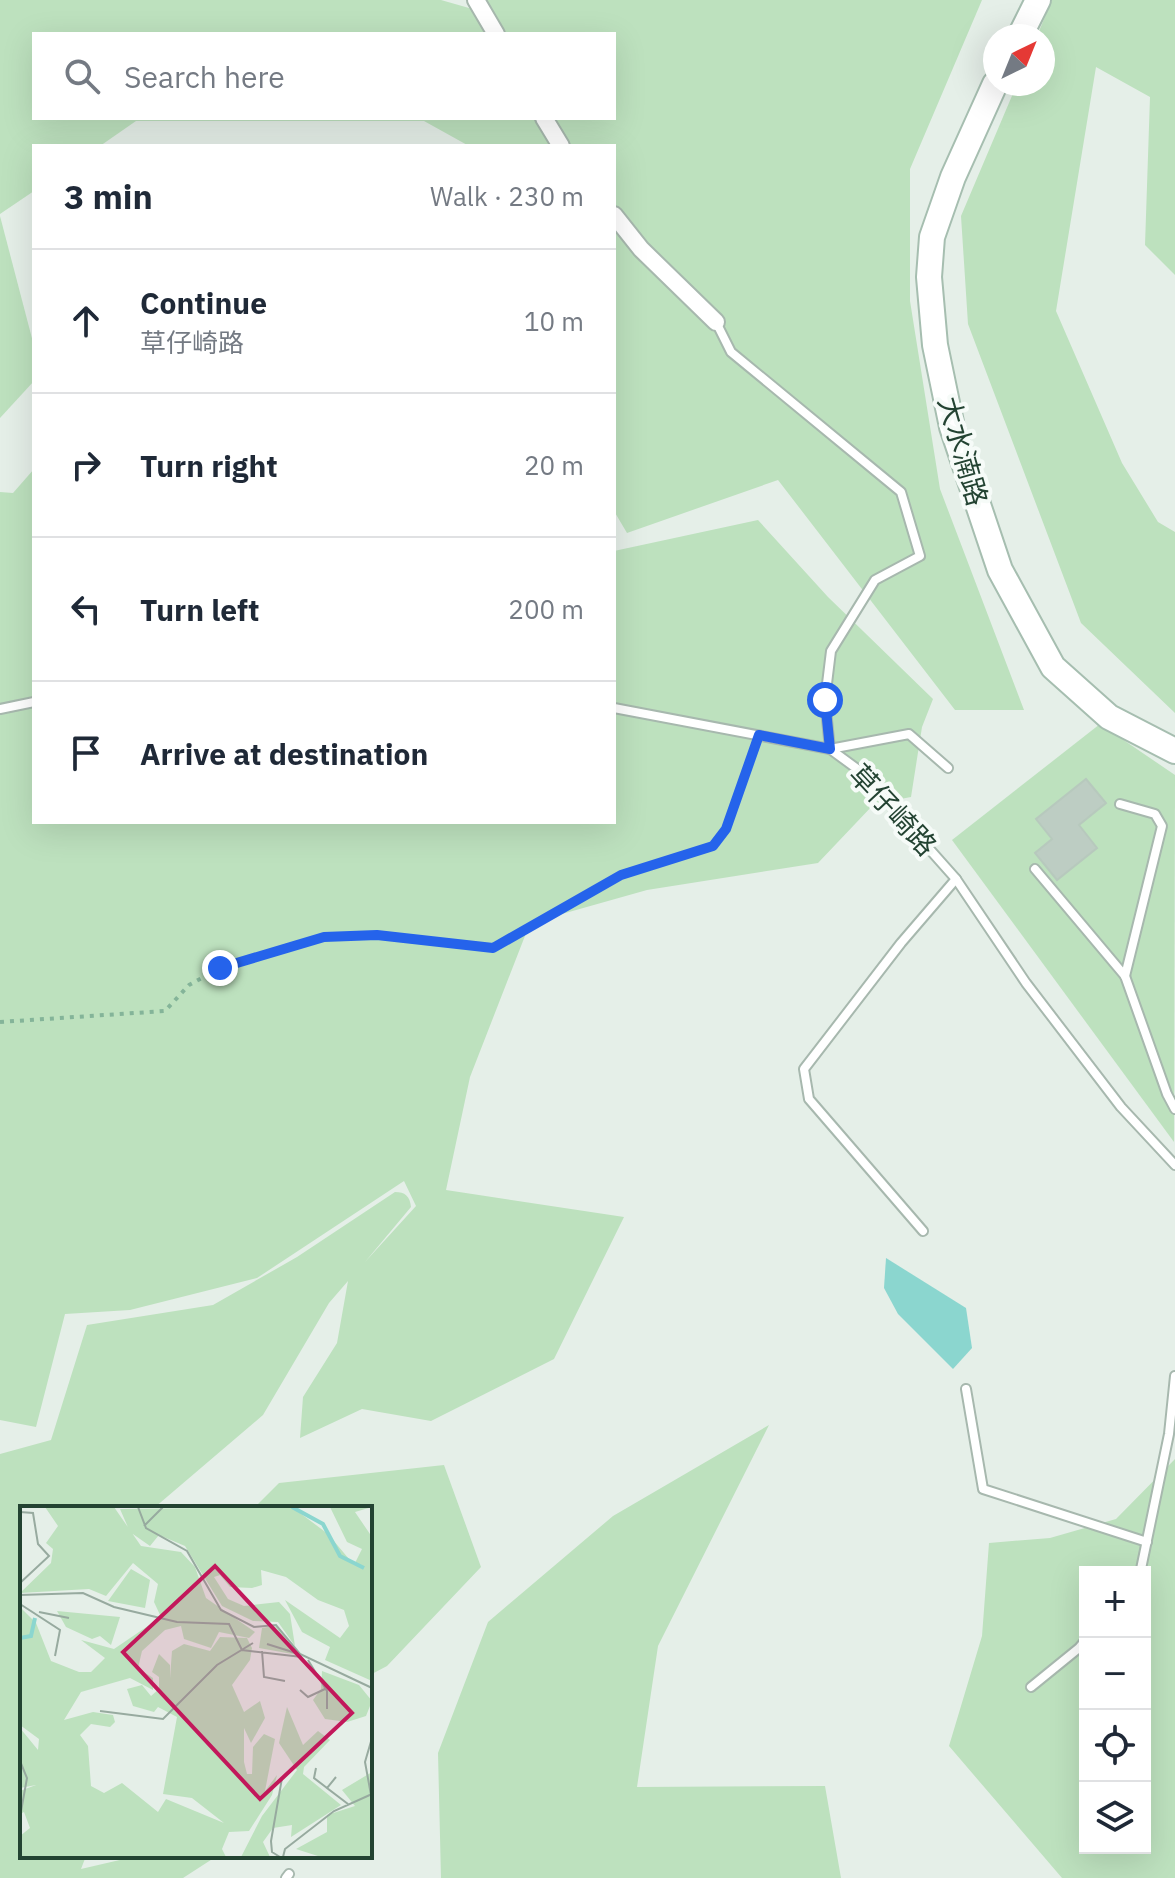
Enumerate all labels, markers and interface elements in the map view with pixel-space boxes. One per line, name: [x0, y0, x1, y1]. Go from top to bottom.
north arrow: [983, 24, 1055, 96]
search box: [32, 32, 616, 120]
icon: search: [60, 54, 104, 98]
text: Search here: [124, 57, 285, 96]
text: 3 min: [64, 174, 153, 218]
text: Walk · 230 m: [430, 179, 584, 213]
text: Continue: [140, 283, 267, 322]
icon: ahead: [64, 299, 108, 343]
text: 10 m: [524, 304, 584, 338]
text: 草仔崎路: [140, 325, 244, 359]
street label: 大水湳路: [930, 392, 997, 510]
icon: right: [64, 443, 108, 487]
text: Turn right: [140, 446, 278, 485]
text: 20 m: [524, 448, 584, 482]
icon: left: [64, 587, 108, 631]
text: Turn left: [140, 590, 259, 629]
text: 200 m: [508, 592, 584, 626]
route start: [807, 682, 843, 718]
icon: arrive: [64, 731, 108, 775]
text: Arrive at destination: [140, 734, 428, 773]
street label: 草仔崎路: [842, 756, 945, 863]
route end: [202, 950, 238, 986]
inset map: [20, 1506, 372, 1858]
map controls: [1079, 1566, 1151, 1854]
button: +: [1079, 1566, 1151, 1638]
button: −: [1079, 1638, 1151, 1710]
button: locate: [1079, 1710, 1151, 1782]
button: layers: [1079, 1782, 1151, 1854]

